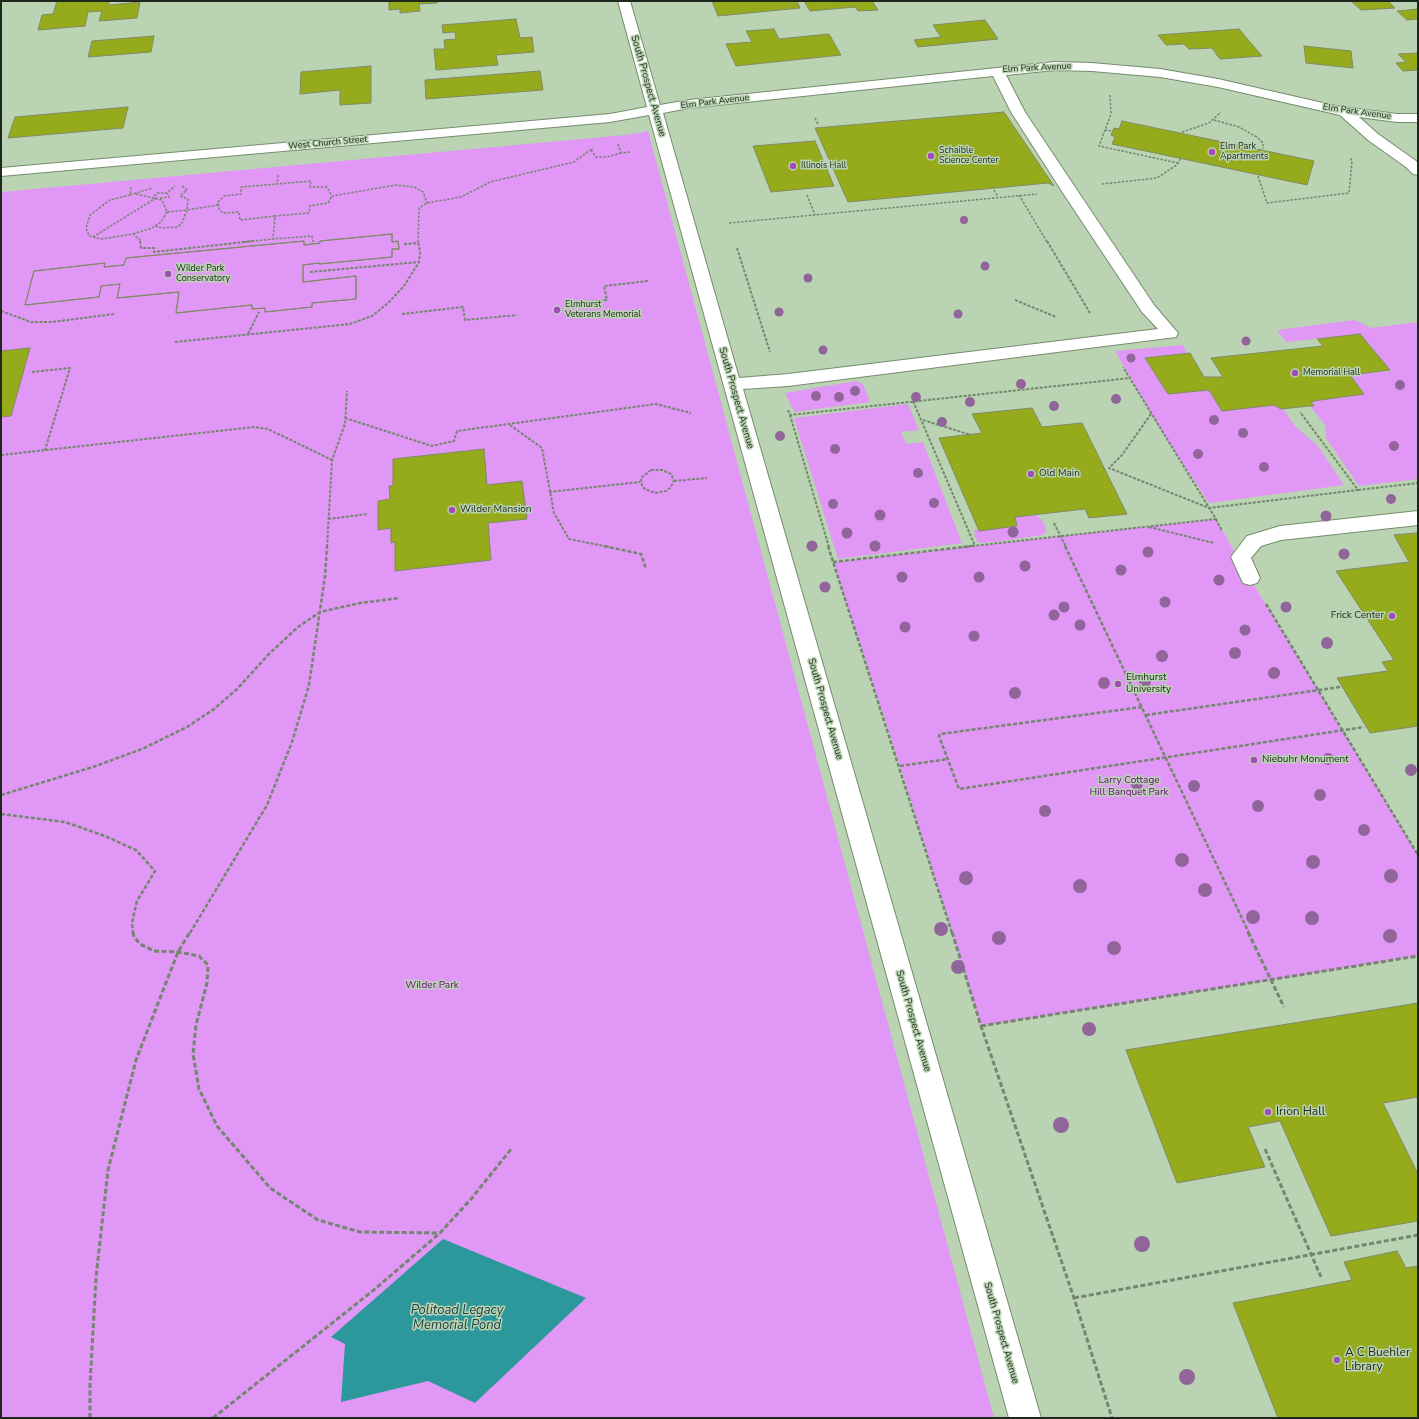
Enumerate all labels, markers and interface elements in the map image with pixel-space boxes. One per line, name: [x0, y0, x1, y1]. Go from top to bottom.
street label: South Prospect Avenue: [628, 34, 668, 138]
street label: Elm Park Avenue: [1002, 61, 1072, 75]
street label: Elm Park Avenue: [680, 92, 750, 112]
street label: Elm Park Avenue: [1322, 102, 1392, 122]
street label: West Church Street: [288, 134, 368, 152]
place label: Elm Park Apartments: [1220, 142, 1268, 163]
place label: Schaible Science Center: [939, 146, 999, 167]
marker: Elm Park Apartments: [1207, 147, 1217, 157]
marker: Schaible Science Center: [926, 151, 936, 161]
marker: Illinois Hall: [788, 161, 798, 171]
place label: Illinois Hall: [801, 161, 847, 171]
place label: Wilder Park Conservatory: [176, 264, 230, 285]
marker: Wilder Park Conservatory: [163, 269, 173, 279]
place label: Elmhurst Veterans Memorial: [565, 300, 641, 321]
marker: Elmhurst Veterans Memorial: [552, 305, 562, 315]
street label: South Prospect Avenue: [716, 346, 756, 450]
marker: Memorial Hall: [1290, 368, 1300, 378]
place label: Memorial Hall: [1303, 368, 1360, 378]
place label: Old Main: [1039, 468, 1080, 480]
marker: Old Main: [1026, 469, 1036, 479]
place label: Wilder Mansion: [460, 504, 531, 516]
marker: Wilder Mansion: [447, 505, 457, 515]
place label: Frick Center: [1331, 610, 1384, 622]
marker: Frick Center: [1387, 611, 1397, 621]
street label: South Prospect Avenue: [805, 657, 845, 761]
place label: Elmhurst University: [1126, 672, 1171, 696]
marker: Elmhurst University: [1113, 679, 1123, 689]
place label: Niebuhr Monument: [1262, 754, 1349, 766]
marker: Niebuhr Monument: [1249, 755, 1259, 765]
park label: Larry Cottage Hill Banquet Park: [1090, 775, 1168, 798]
street label: South Prospect Avenue: [893, 969, 933, 1073]
park label: Wilder Park: [405, 980, 459, 992]
place label: Irion Hall: [1276, 1105, 1325, 1119]
marker: Irion Hall: [1263, 1107, 1273, 1117]
street label: South Prospect Avenue: [981, 1281, 1021, 1385]
water label: Politoad Legacy Memorial Pond: [411, 1303, 503, 1334]
place label: A C Buehler Library: [1345, 1346, 1410, 1374]
marker: A C Buehler Library: [1332, 1355, 1342, 1365]

